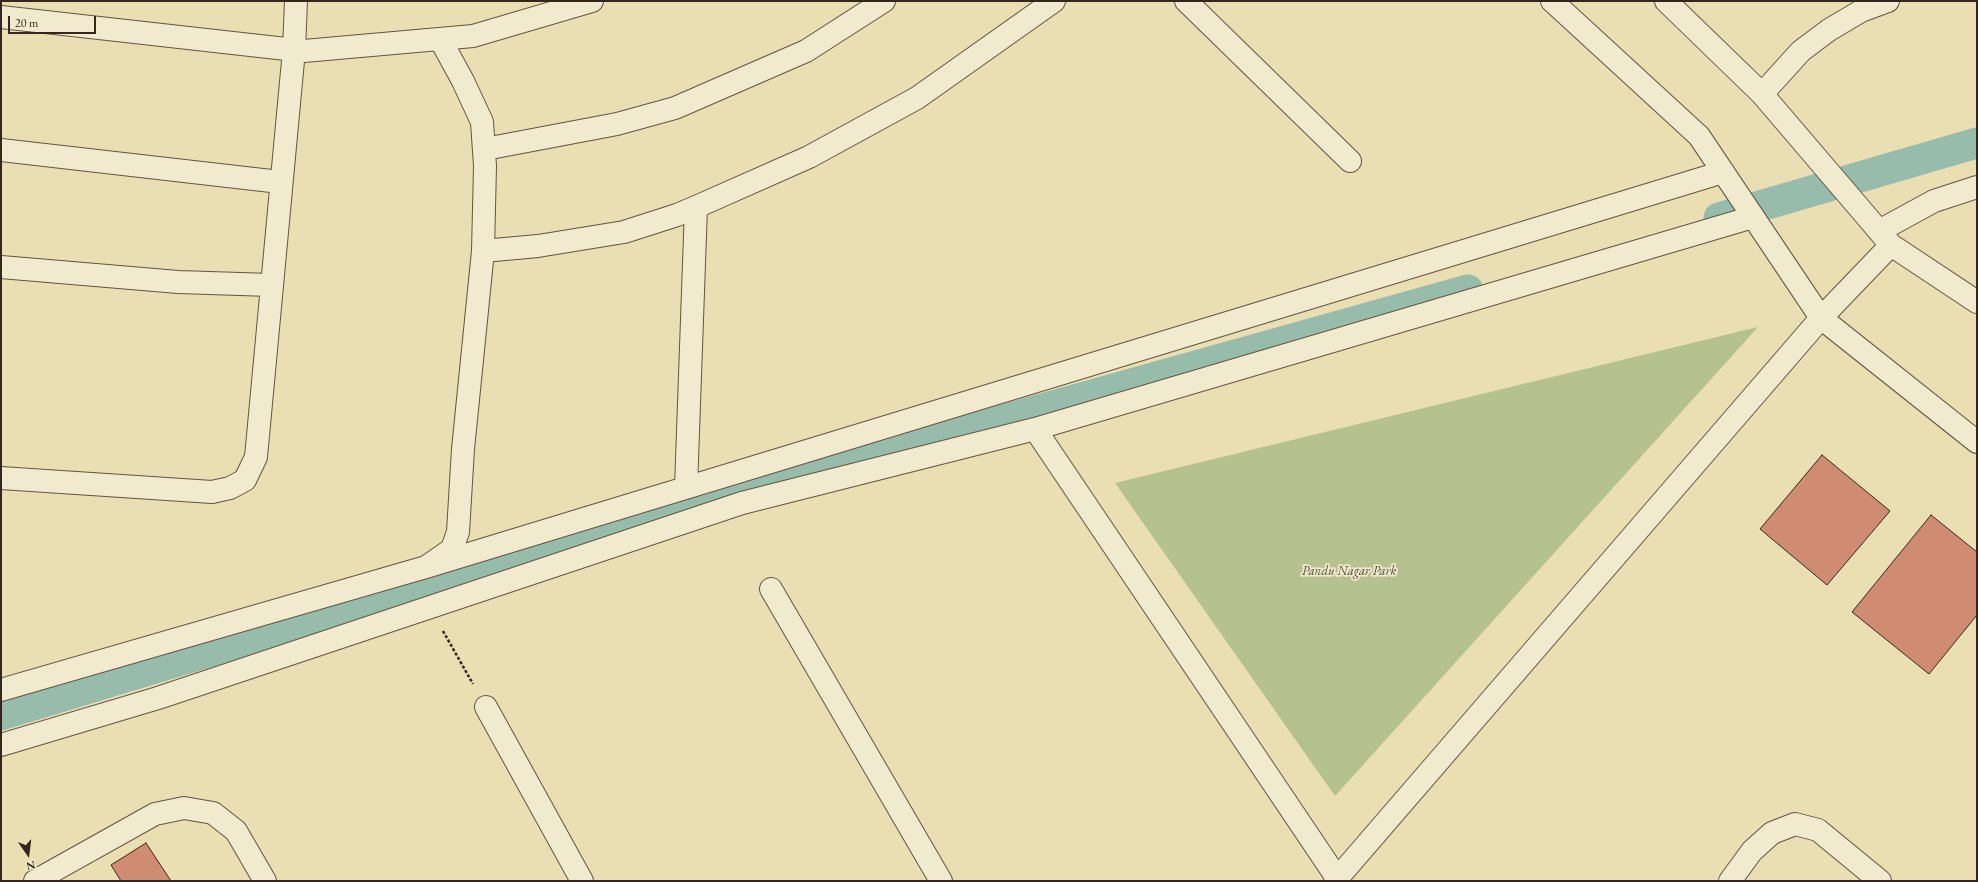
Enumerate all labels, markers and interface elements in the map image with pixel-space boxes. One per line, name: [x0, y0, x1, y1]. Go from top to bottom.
scale bar: [10, 8, 98, 34]
text: 20 m: [15, 15, 38, 31]
park label: Pandu Nagar Park: [1302, 563, 1396, 579]
north arrow: [8, 834, 48, 874]
text: N: [25, 858, 37, 874]

